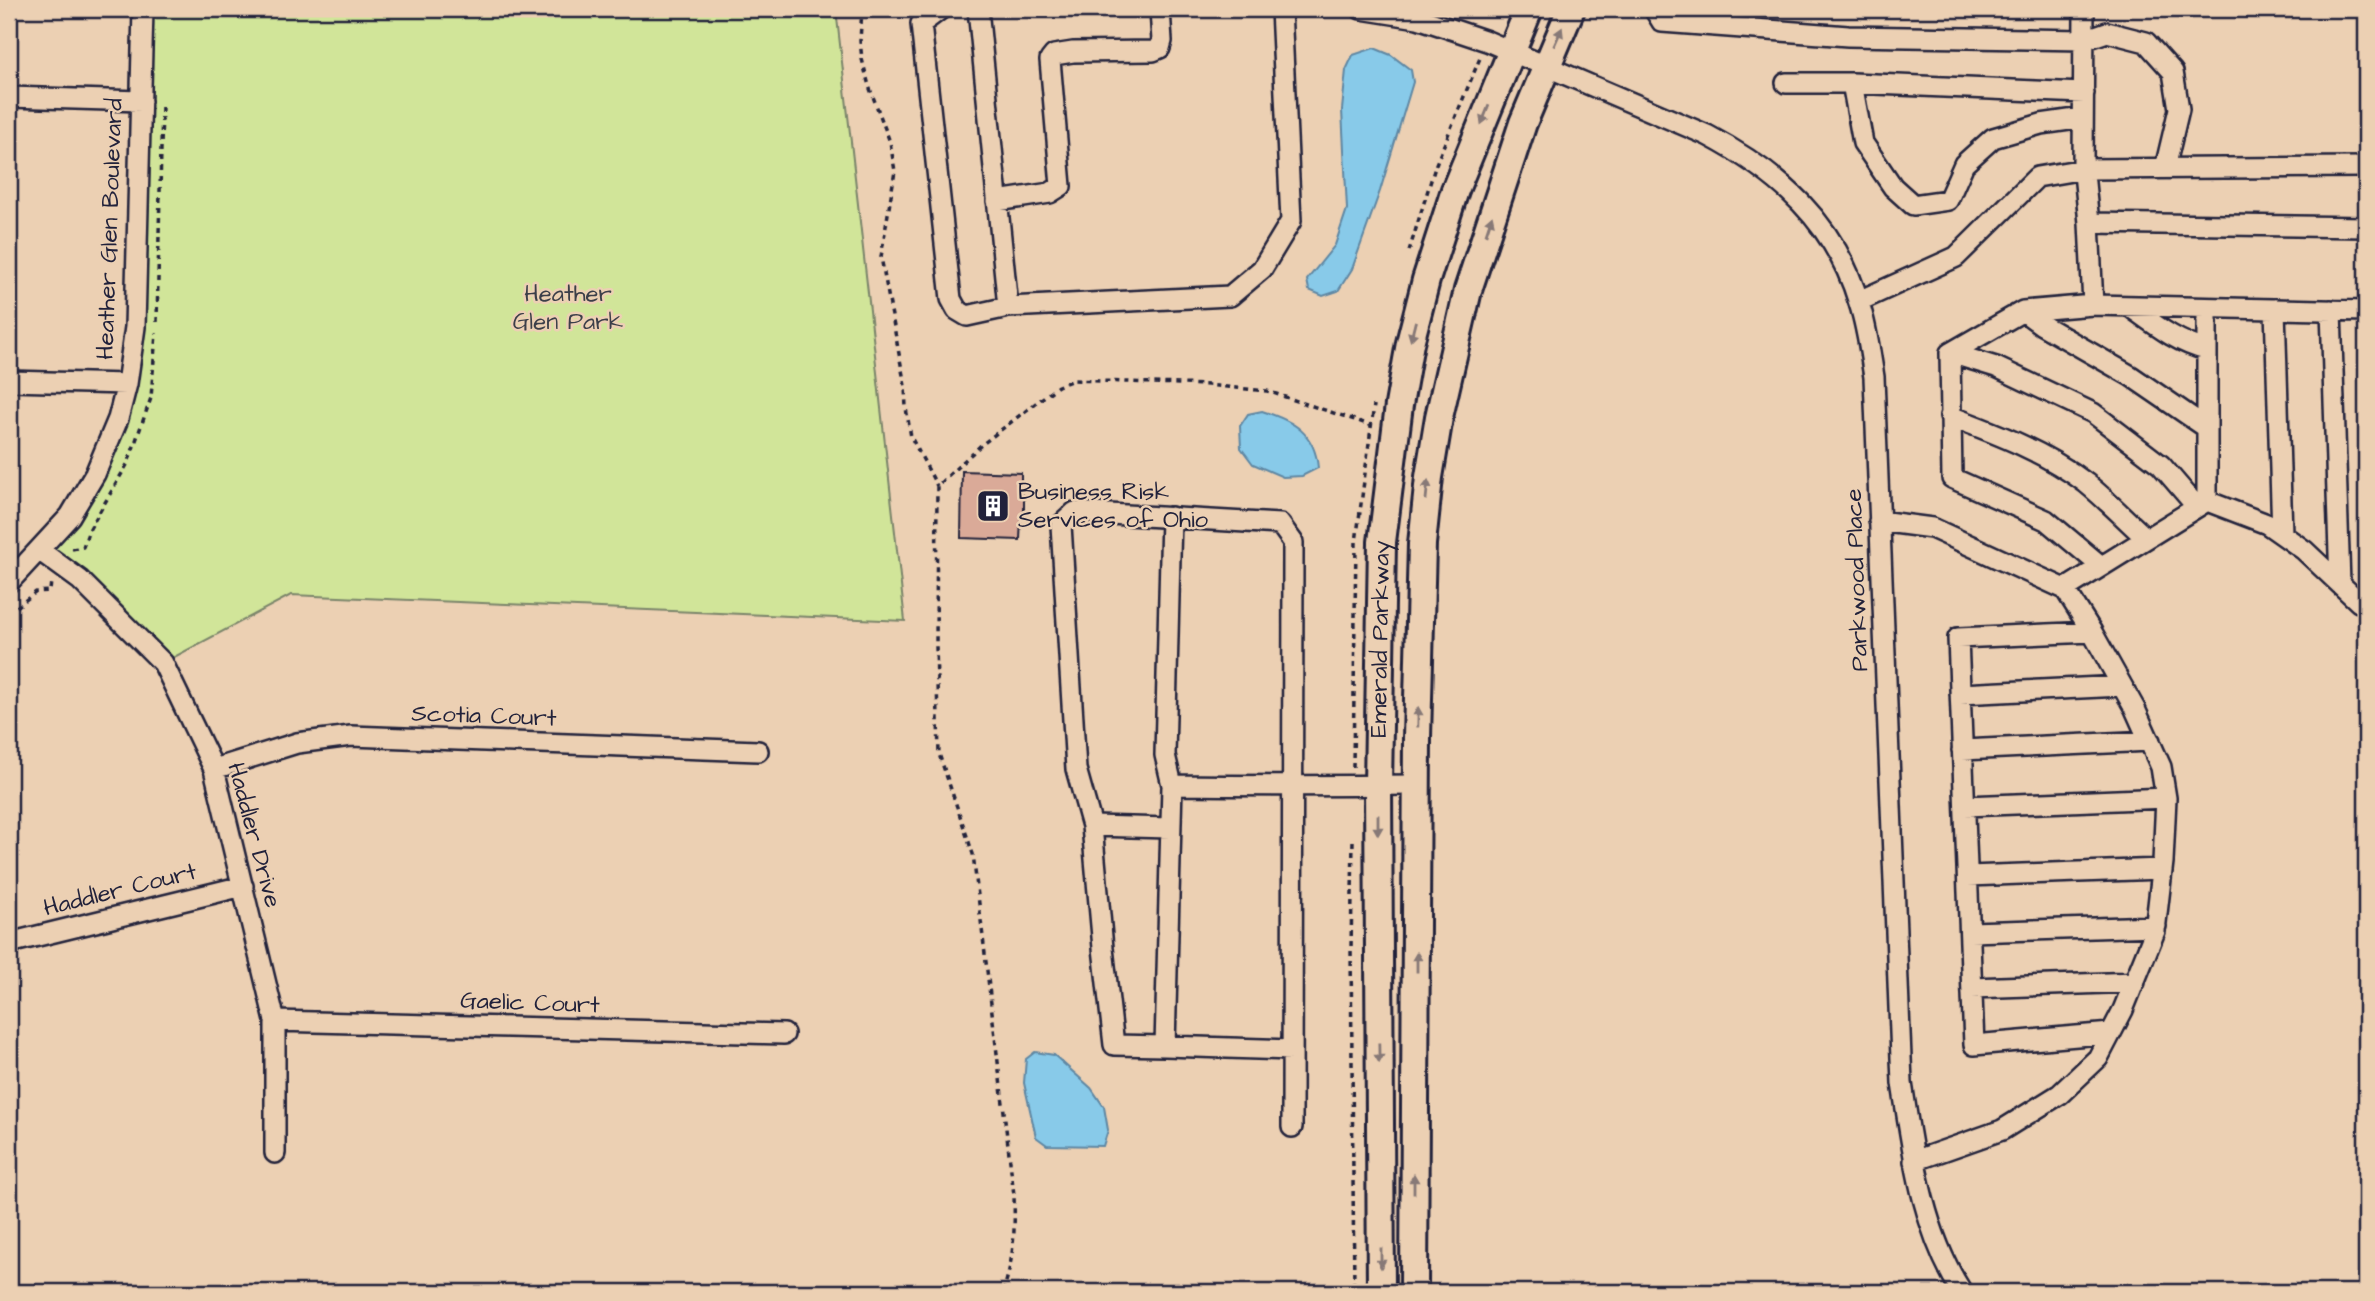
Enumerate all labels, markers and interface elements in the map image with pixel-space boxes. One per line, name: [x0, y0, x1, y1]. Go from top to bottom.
one-way arrow: [1552, 27, 1564, 47]
street label: Heather Glen Boulevard: [88, 98, 132, 360]
one-way arrow: [1479, 105, 1490, 126]
one-way arrow: [1484, 214, 1495, 235]
park label: Heather Glen Park: [513, 277, 624, 339]
one-way arrow: [1407, 320, 1418, 342]
place label: Business Risk Services of Ohio: [1018, 475, 1209, 537]
one-way arrow: [1422, 478, 1433, 500]
building icon: Business Risk Services of Ohio: [974, 487, 1012, 525]
street label: Parkwood Place: [1837, 488, 1877, 672]
street label: Emerald Parkway: [1362, 540, 1400, 738]
street label: Scotia Court: [411, 696, 557, 736]
one-way arrow: [1412, 706, 1423, 728]
street label: Haddler Drive: [218, 759, 290, 911]
one-way arrow: [1372, 815, 1384, 837]
street label: Haddler Court: [40, 854, 200, 925]
one-way arrow: [1411, 950, 1423, 972]
street label: Gaelic Court: [460, 984, 601, 1022]
one-way arrow: [1374, 1042, 1385, 1064]
one-way arrow: [1408, 1173, 1420, 1195]
one-way arrow: [1376, 1247, 1387, 1269]

